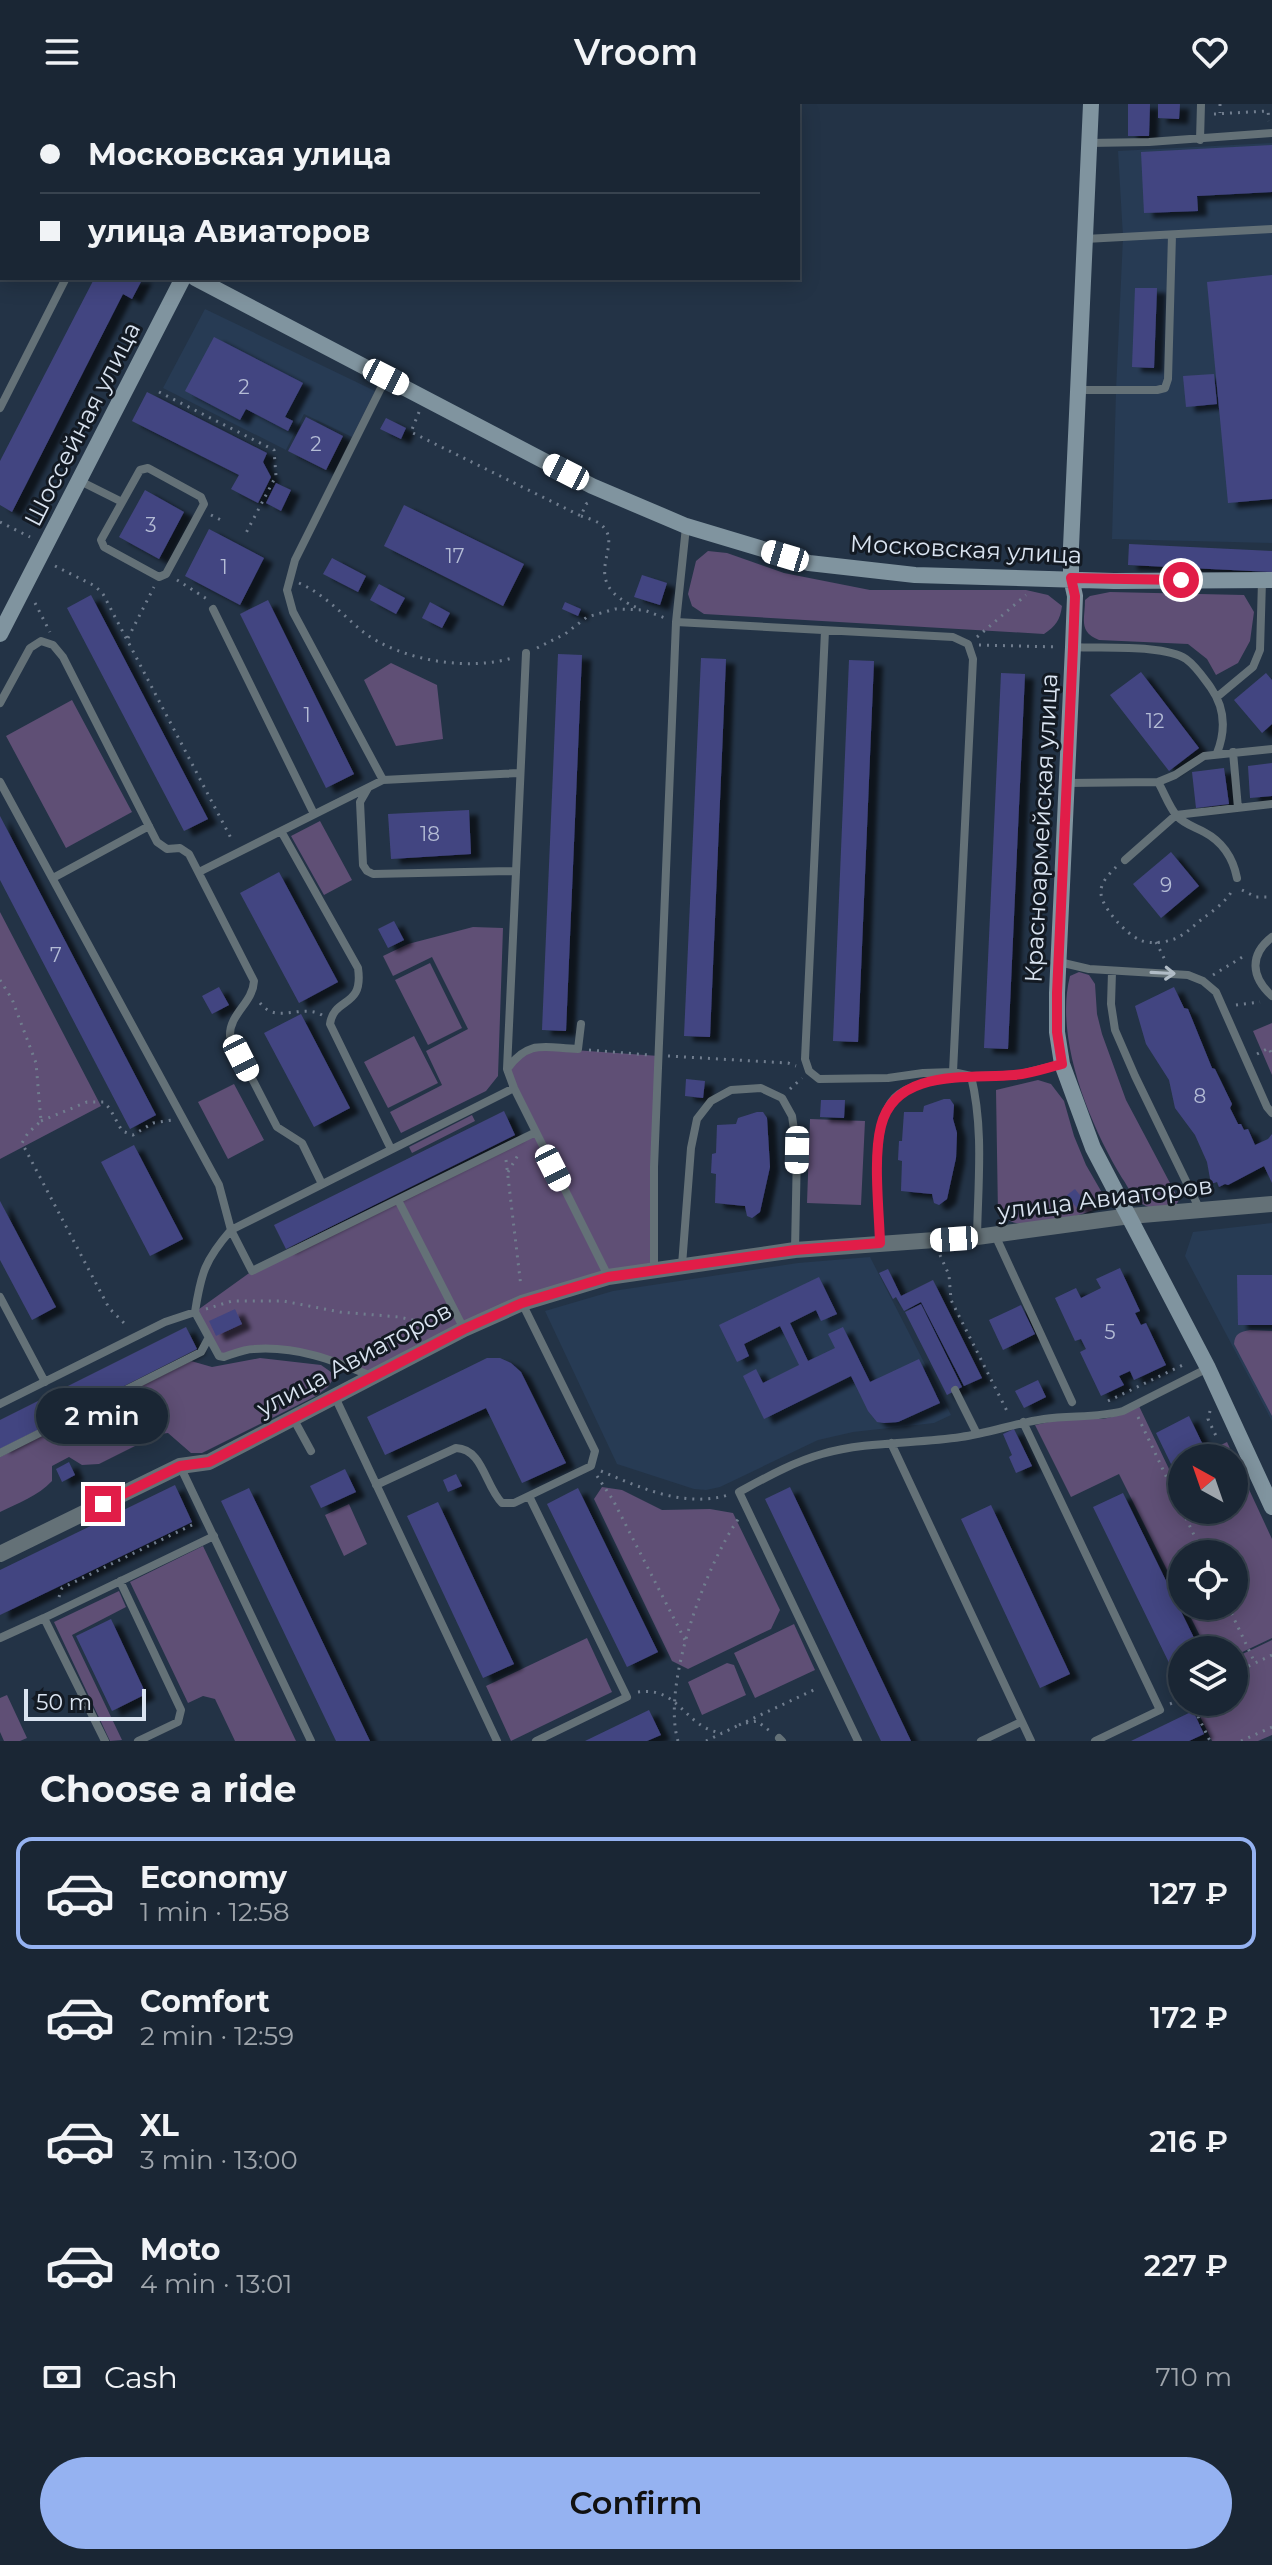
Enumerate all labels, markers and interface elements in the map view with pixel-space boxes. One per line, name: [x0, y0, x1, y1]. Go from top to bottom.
icon: menu: [40, 30, 84, 74]
text: Vroom: [574, 30, 698, 74]
icon: heart: [1188, 30, 1232, 74]
text: Московская улица: [88, 136, 391, 173]
text: улица Авиаторов: [88, 213, 370, 250]
street label: Шоссейная улица: [18, 317, 146, 531]
car: [359, 355, 413, 399]
house number: 2: [238, 375, 250, 399]
house number: 2: [310, 432, 322, 456]
car: [539, 450, 593, 494]
house number: 3: [145, 513, 157, 537]
street label: Московская улица: [849, 528, 1083, 570]
car: [759, 538, 811, 574]
house number: 17: [446, 544, 465, 568]
house number: 1: [220, 555, 228, 579]
route start: [1163, 562, 1199, 598]
street label: Красноармейская улица: [1018, 673, 1064, 983]
house number: 1: [303, 703, 311, 727]
house number: 12: [1146, 709, 1164, 733]
house number: 18: [420, 822, 440, 846]
house number: 9: [1160, 873, 1172, 897]
house number: 7: [50, 943, 62, 967]
one-way arrow: [1149, 966, 1176, 981]
car: [219, 1031, 263, 1085]
house number: 8: [1194, 1084, 1206, 1108]
car: [785, 1126, 809, 1174]
car: [531, 1141, 575, 1195]
street label: улица Авиаторов: [995, 1170, 1214, 1226]
car: [929, 1225, 979, 1253]
street label: улица Авиаторов: [251, 1295, 456, 1423]
house number: 5: [1104, 1320, 1116, 1344]
callout: 2 min: [37, 1388, 169, 1444]
text: 2 min: [64, 1400, 140, 1432]
north arrow: [1168, 1444, 1248, 1524]
map controls: [1168, 1444, 1248, 1716]
route end: [85, 1486, 121, 1522]
button: locate: [1168, 1540, 1248, 1620]
button: layers: [1168, 1636, 1248, 1716]
scale bar: [24, 1685, 146, 1721]
text: 50 m: [36, 1689, 92, 1716]
text: Choose a ride: [40, 1767, 297, 1811]
icon: car: [44, 1857, 116, 1929]
text: Economy: [140, 1859, 287, 1896]
text: 127 ₽: [1150, 1875, 1228, 1912]
text: 1 min · 12:58: [140, 1896, 290, 1928]
icon: car: [44, 1981, 116, 2053]
text: Comfort: [140, 1983, 270, 2020]
text: 172 ₽: [1150, 1999, 1228, 2036]
text: 2 min · 12:59: [140, 2020, 294, 2052]
icon: car: [44, 2105, 116, 2177]
text: XL: [140, 2107, 179, 2144]
text: 216 ₽: [1149, 2123, 1228, 2160]
text: 3 min · 13:00: [140, 2144, 298, 2176]
icon: car: [44, 2229, 116, 2301]
text: Moto: [140, 2231, 221, 2268]
text: 227 ₽: [1144, 2247, 1228, 2284]
text: 4 min · 13:01: [140, 2268, 293, 2300]
icon: cash: [40, 2355, 84, 2399]
text: Cash: [104, 2359, 178, 2396]
text: 710 m: [1155, 2361, 1232, 2393]
button: Confirm: [40, 2457, 1232, 2549]

